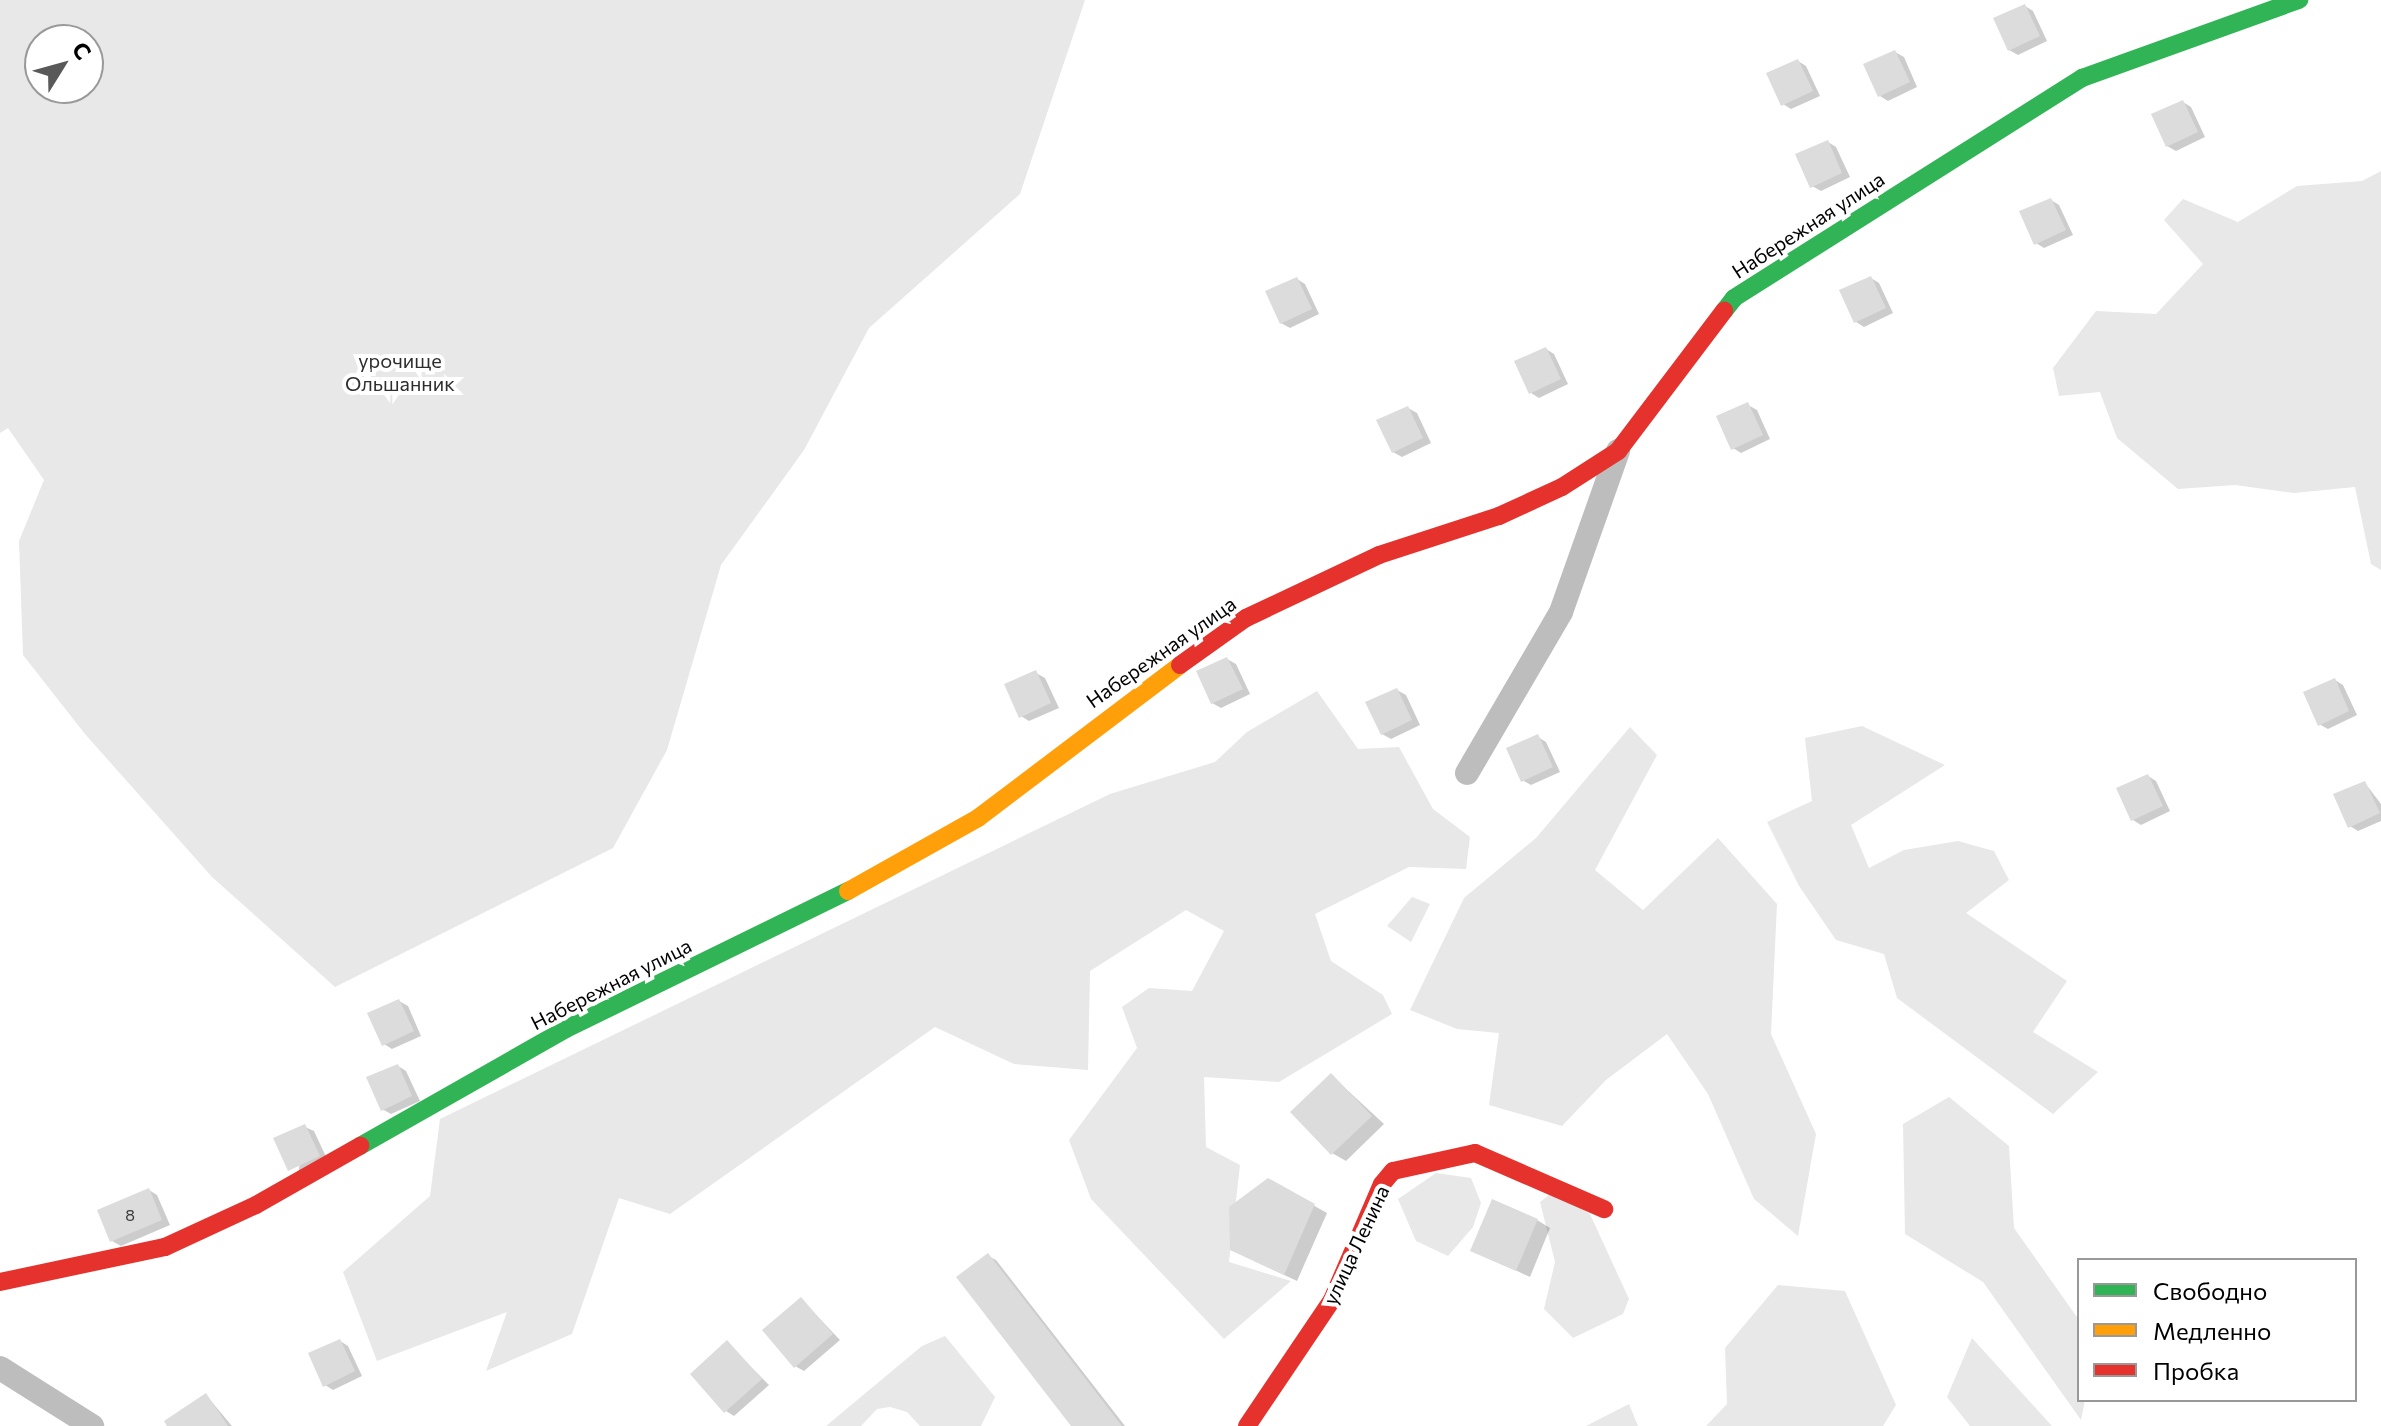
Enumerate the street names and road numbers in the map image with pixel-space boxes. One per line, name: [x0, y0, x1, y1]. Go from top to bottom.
street label: Набережная улица: [1727, 167, 1889, 283]
street label: Набережная улица: [1082, 591, 1240, 713]
street label: Набережная улица: [527, 933, 695, 1035]
street label: улица Ленина: [1318, 1182, 1394, 1308]

